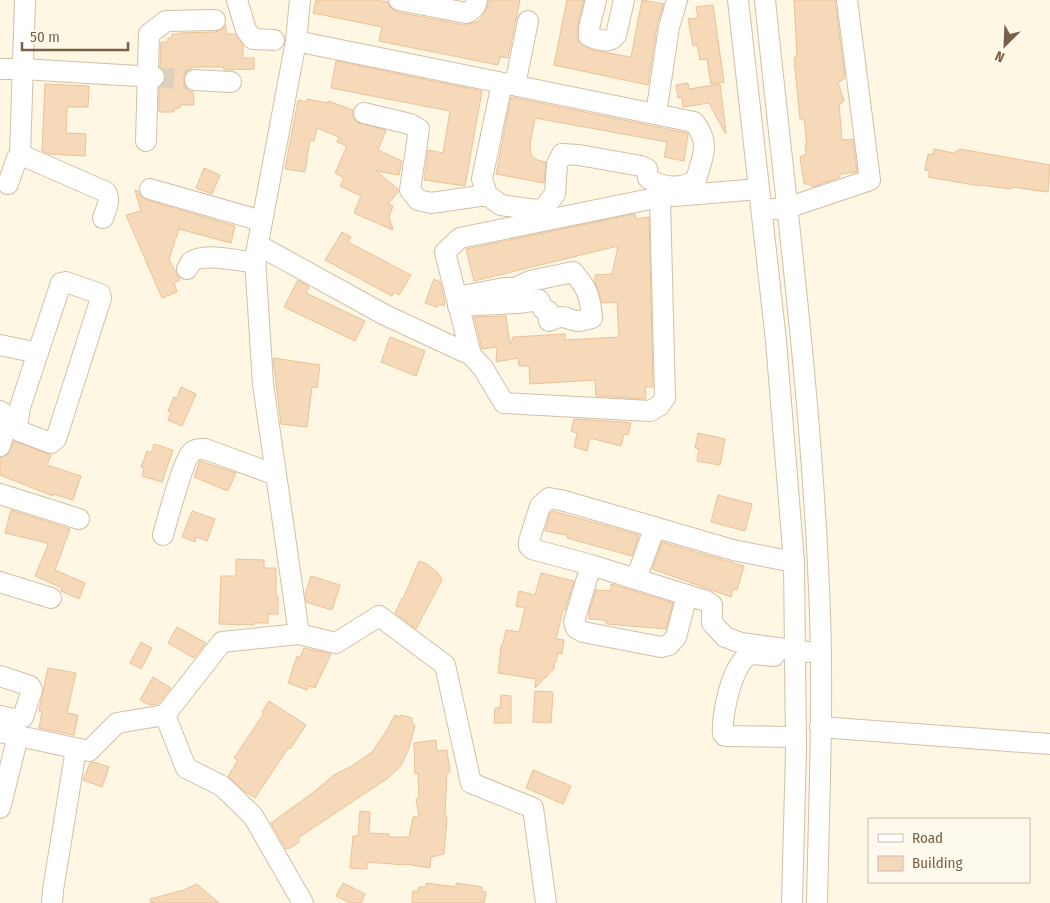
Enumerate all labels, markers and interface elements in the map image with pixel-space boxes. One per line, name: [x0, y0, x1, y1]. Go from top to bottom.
scale bar: [22, 20, 129, 52]
north arrow: [980, 20, 1030, 70]
text: 50 m: [30, 28, 60, 46]
text: N: [993, 47, 1007, 66]
legend: [868, 818, 1030, 883]
text: Road: [912, 829, 943, 847]
text: Building: [912, 854, 963, 872]

